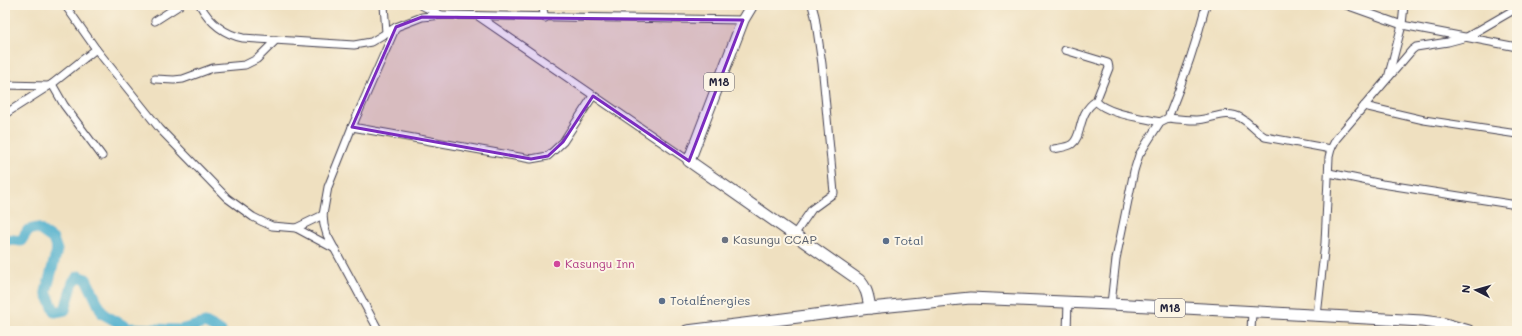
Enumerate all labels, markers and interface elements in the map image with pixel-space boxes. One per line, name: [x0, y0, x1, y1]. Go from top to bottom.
road number: M18: [704, 73, 734, 91]
place label: Kasungu CCAP: [733, 231, 817, 247]
place label: Total: [894, 232, 924, 248]
marker: Kasungu CCAP: [720, 235, 730, 245]
marker: Total: [881, 236, 891, 246]
place label: Kasungu Inn: [565, 255, 635, 271]
marker: Kasungu Inn: [552, 259, 562, 269]
north arrow: [1456, 270, 1496, 310]
text: N: [1458, 284, 1473, 294]
place label: TotalÉnergies: [670, 292, 751, 308]
marker: TotalÉnergies: [657, 296, 667, 306]
road number: M18: [1155, 299, 1185, 317]

